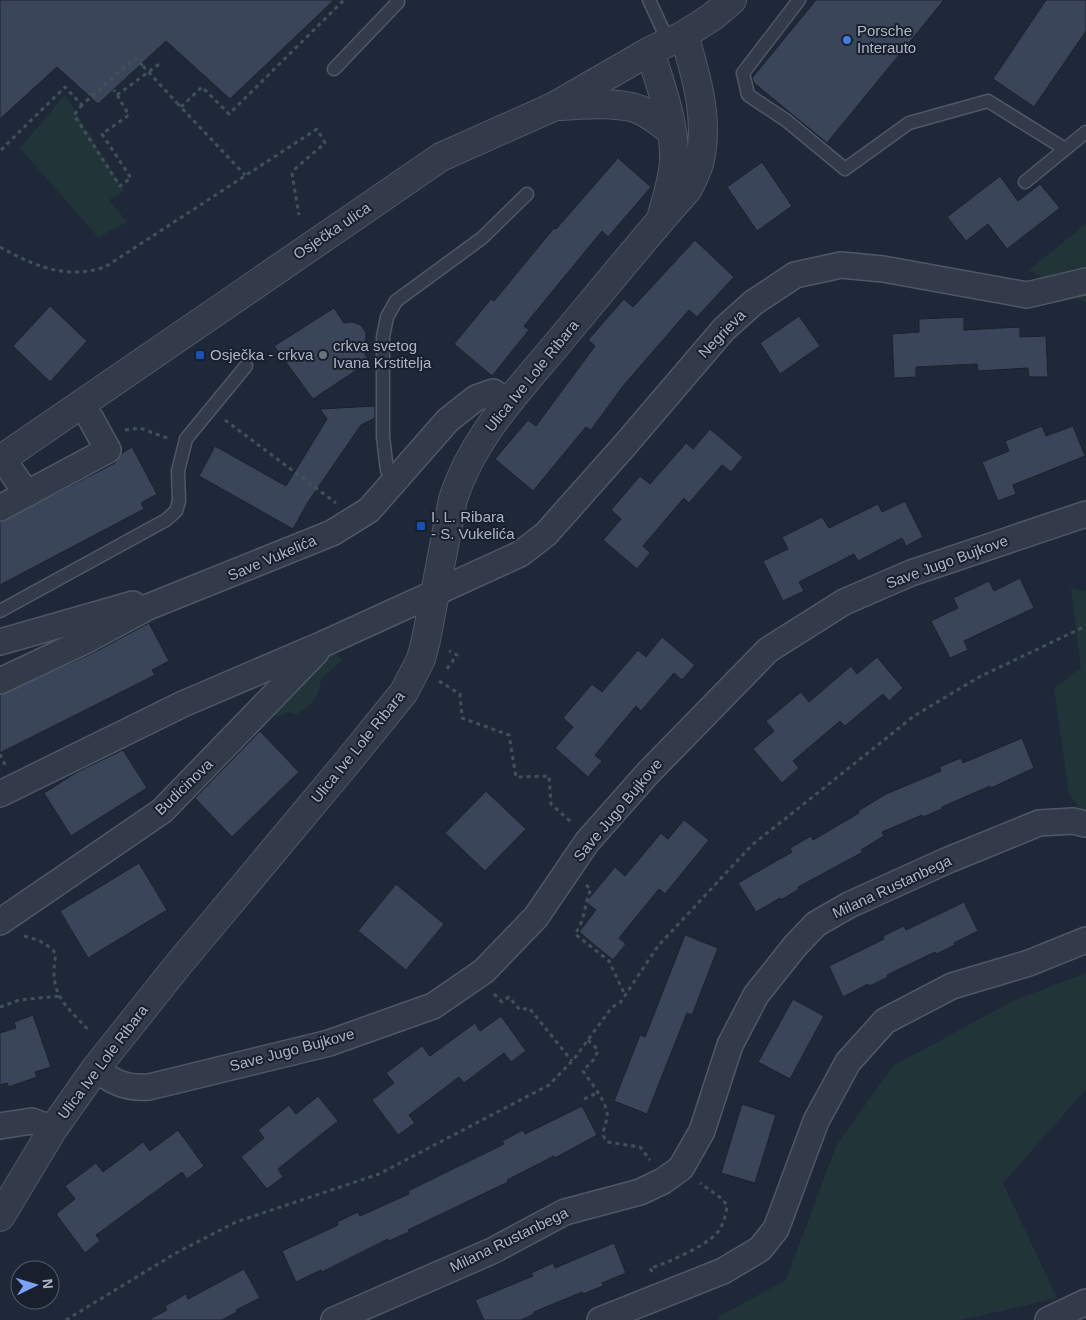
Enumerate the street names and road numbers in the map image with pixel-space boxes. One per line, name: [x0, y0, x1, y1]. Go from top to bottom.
street label: Osječka ulica: [290, 198, 374, 263]
street label: Negrieva: [695, 306, 749, 361]
street label: Ulica Ive Lole Ribara: [481, 316, 582, 435]
street label: Save Vukelića: [225, 531, 319, 584]
street label: Save Jugo Bujkove: [884, 532, 1010, 591]
street label: Ulica Ive Lole Ribara: [307, 687, 408, 806]
street label: Budicinova: [151, 755, 216, 818]
street label: Save Jugo Bujkove: [570, 755, 665, 864]
street label: Milana Rustanbega: [830, 851, 955, 922]
street label: Ulica Ive Lole Ribara: [54, 1001, 151, 1122]
street label: Save Jugo Bujkove: [228, 1025, 356, 1074]
street label: Milana Rustanbega: [447, 1203, 571, 1276]

